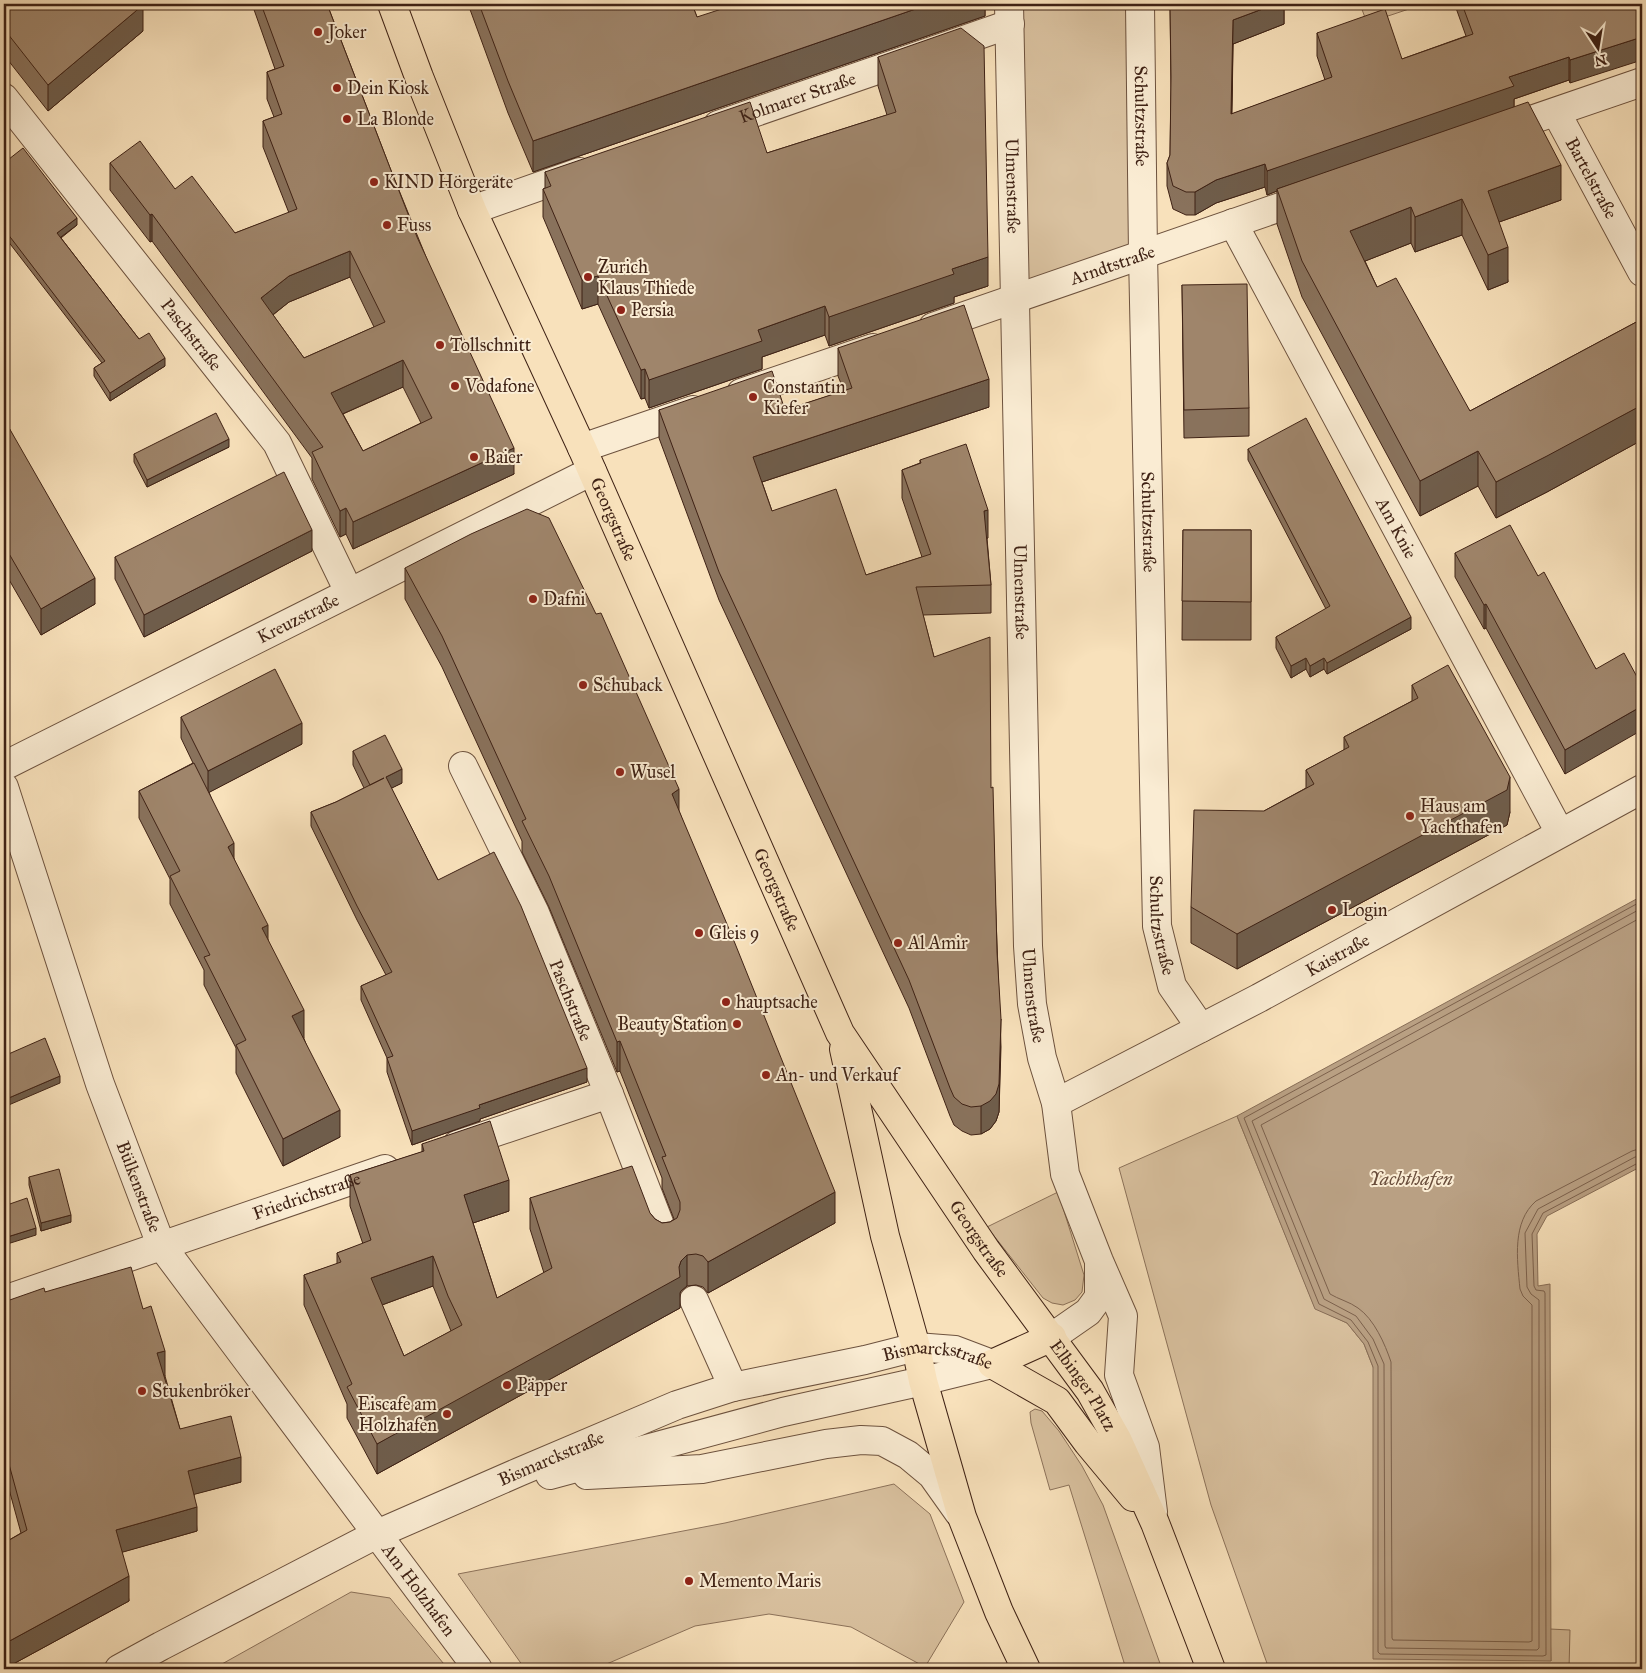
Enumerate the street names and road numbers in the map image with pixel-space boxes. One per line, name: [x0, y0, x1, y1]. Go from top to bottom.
street label: Schultzstraße: [1130, 65, 1153, 167]
street label: Kolmarer Straße: [736, 67, 859, 128]
street label: Bartelstraße: [1561, 134, 1622, 223]
street label: Ulmenstraße: [1001, 138, 1025, 234]
street label: Arndtstraße: [1066, 240, 1158, 290]
street label: Paschstraße: [156, 294, 227, 375]
street label: Schultzstraße: [1137, 471, 1161, 573]
street label: Georgstraße: [585, 474, 641, 564]
street label: Am Knie: [1371, 493, 1422, 562]
street label: Ulmenstraße: [1009, 544, 1033, 640]
street label: Kreuzstraße: [253, 589, 343, 648]
street label: Georgstraße: [749, 845, 805, 935]
street label: Schultzstraße: [1145, 875, 1180, 978]
street label: Kaistraße: [1302, 929, 1373, 981]
street label: Ulmenstraße: [1017, 947, 1050, 1045]
street label: Paschstraße: [544, 956, 597, 1044]
street label: Bülkenstraße: [112, 1138, 166, 1236]
street label: Friedrichstraße: [250, 1167, 364, 1225]
street label: Georgstraße: [945, 1196, 1014, 1282]
street label: Bismarckstraße: [880, 1335, 996, 1374]
street label: Elbinger Platz: [1045, 1335, 1121, 1435]
street label: Bismarckstraße: [495, 1426, 607, 1491]
street label: Am Holzhafen: [377, 1539, 461, 1641]

